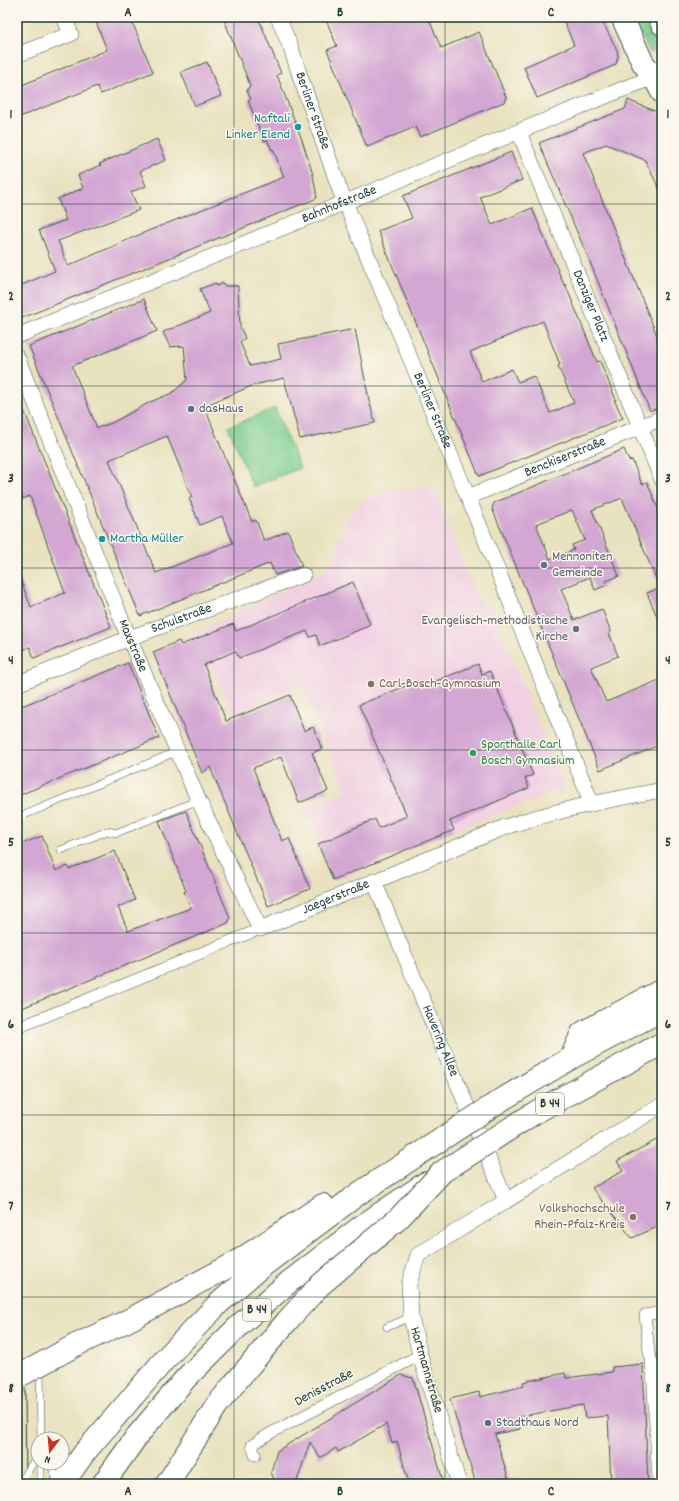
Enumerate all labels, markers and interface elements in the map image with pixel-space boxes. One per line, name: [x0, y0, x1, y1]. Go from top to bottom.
text: A: [124, 4, 132, 23]
text: B: [337, 4, 343, 23]
text: C: [548, 4, 555, 23]
street label: Berliner Straße: [289, 70, 335, 152]
text: 1: [10, 106, 13, 125]
text: 1: [667, 106, 670, 125]
place label: Naftali Linker Elend: [226, 109, 290, 145]
marker: Naftali Linker Elend: [293, 122, 303, 132]
street label: Bahnhofstraße: [299, 180, 380, 229]
street label: Danziger Platz: [567, 267, 614, 345]
text: 2: [8, 288, 14, 307]
text: 2: [665, 288, 671, 307]
street label: Berliner Straße: [407, 370, 457, 452]
place label: dasHaus: [199, 399, 244, 419]
marker: dasHaus: [186, 404, 196, 414]
street label: Benckiserstraße: [522, 432, 609, 483]
text: 3: [8, 470, 14, 489]
text: 3: [665, 470, 671, 489]
place label: Martha Müller: [110, 529, 184, 549]
marker: Martha Müller: [97, 534, 107, 544]
place label: Mennoniten Gemeinde: [552, 547, 612, 583]
marker: Mennoniten Gemeinde: [539, 560, 549, 570]
street label: Schulstraße: [148, 599, 215, 639]
place label: Evangelisch-methodistische Kirche: [421, 611, 568, 647]
street label: Maxstraße: [113, 616, 152, 675]
marker: Evangelisch-methodistische Kirche: [571, 624, 581, 634]
text: 4: [8, 652, 14, 671]
text: 4: [665, 652, 671, 671]
place label: Carl-Bosch-Gymnasium: [379, 674, 501, 694]
marker: Carl-Bosch-Gymnasium: [366, 679, 376, 689]
place label: Sporthalle Carl Bosch Gymnasium: [481, 735, 575, 771]
marker: Sporthalle Carl Bosch Gymnasium: [468, 748, 478, 758]
text: 5: [8, 834, 14, 853]
text: 5: [665, 834, 671, 853]
street label: Jaegerstraße: [299, 874, 373, 920]
street label: Havering Allee: [416, 1002, 464, 1080]
text: 6: [8, 1016, 15, 1035]
text: 6: [665, 1016, 672, 1035]
road number: B 44: [536, 1093, 564, 1115]
text: 7: [9, 1198, 14, 1217]
text: 7: [666, 1198, 671, 1217]
place label: Volkshochschule Rhein-Pfalz-Kreis: [534, 1199, 625, 1235]
marker: Volkshochschule Rhein-Pfalz-Kreis: [628, 1212, 638, 1222]
road number: B 44: [243, 1299, 271, 1321]
street label: Hartmannstraße: [404, 1325, 448, 1415]
street label: Denisstraße: [291, 1364, 357, 1412]
text: 8: [8, 1380, 14, 1399]
text: 8: [665, 1380, 671, 1399]
place label: Stadthaus Nord: [496, 1413, 579, 1433]
marker: Stadthaus Nord: [483, 1418, 493, 1428]
north arrow: [30, 1431, 70, 1471]
text: N: [42, 1450, 53, 1467]
text: A: [124, 1483, 132, 1501]
text: B: [337, 1483, 343, 1501]
text: C: [548, 1483, 555, 1501]

